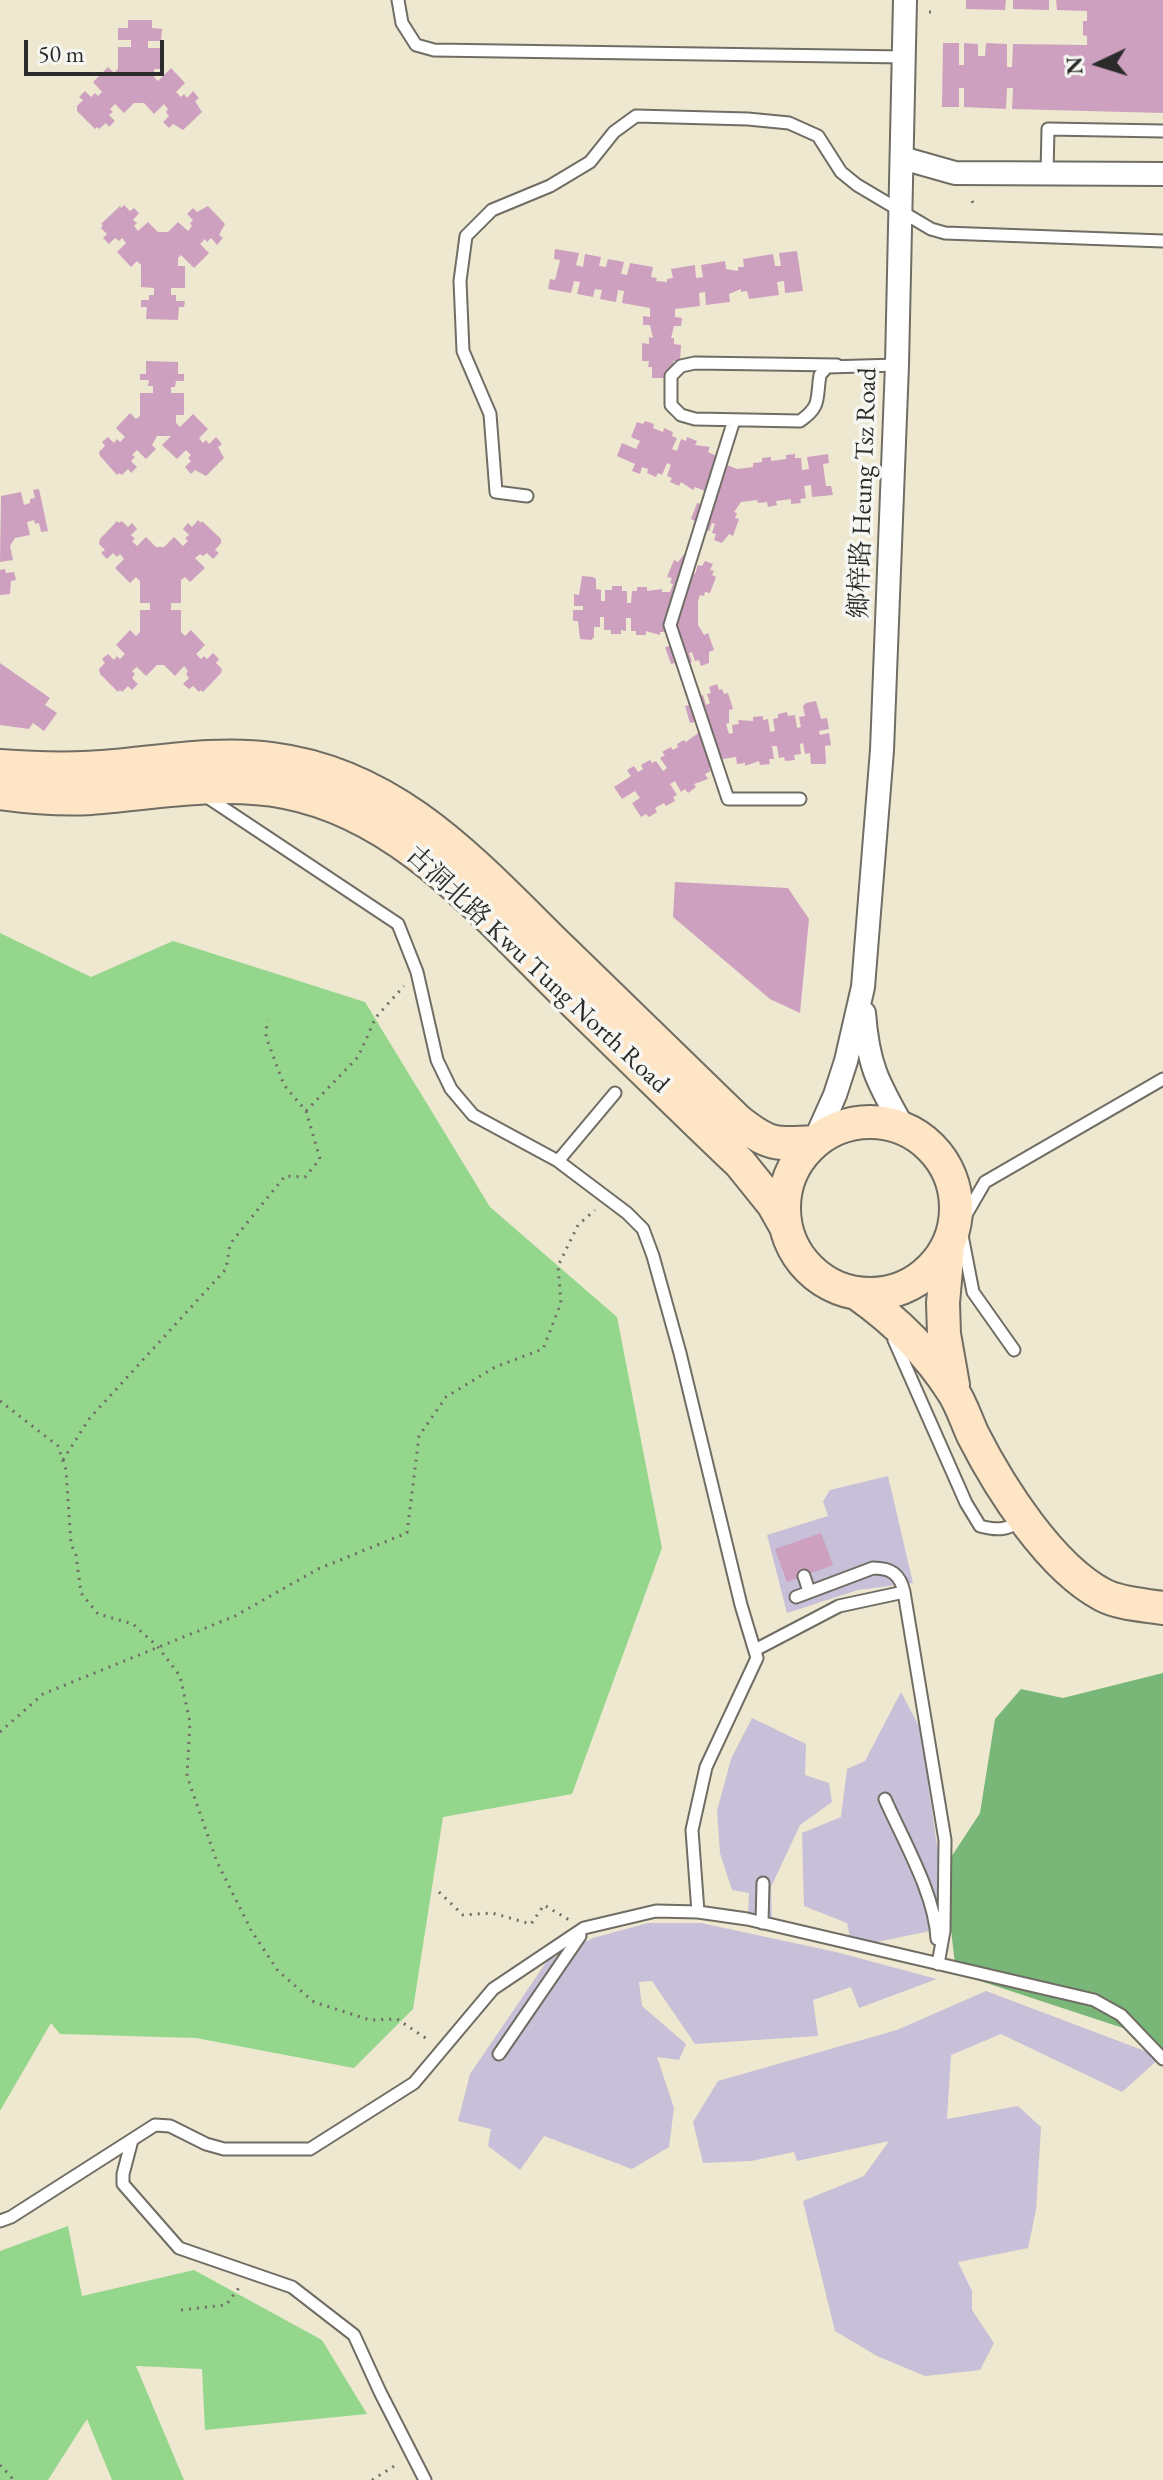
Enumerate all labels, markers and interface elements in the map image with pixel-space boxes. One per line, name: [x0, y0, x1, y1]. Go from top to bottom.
scale bar: [28, 24, 168, 74]
north arrow: [1059, 24, 1139, 104]
text: 50 m: [38, 38, 85, 69]
text: N: [1059, 56, 1090, 76]
street label: 鄉梓路 Heung Tsz Road: [844, 367, 884, 619]
street label: 古洞北路 Kwu Tung North Road: [399, 840, 675, 1100]

